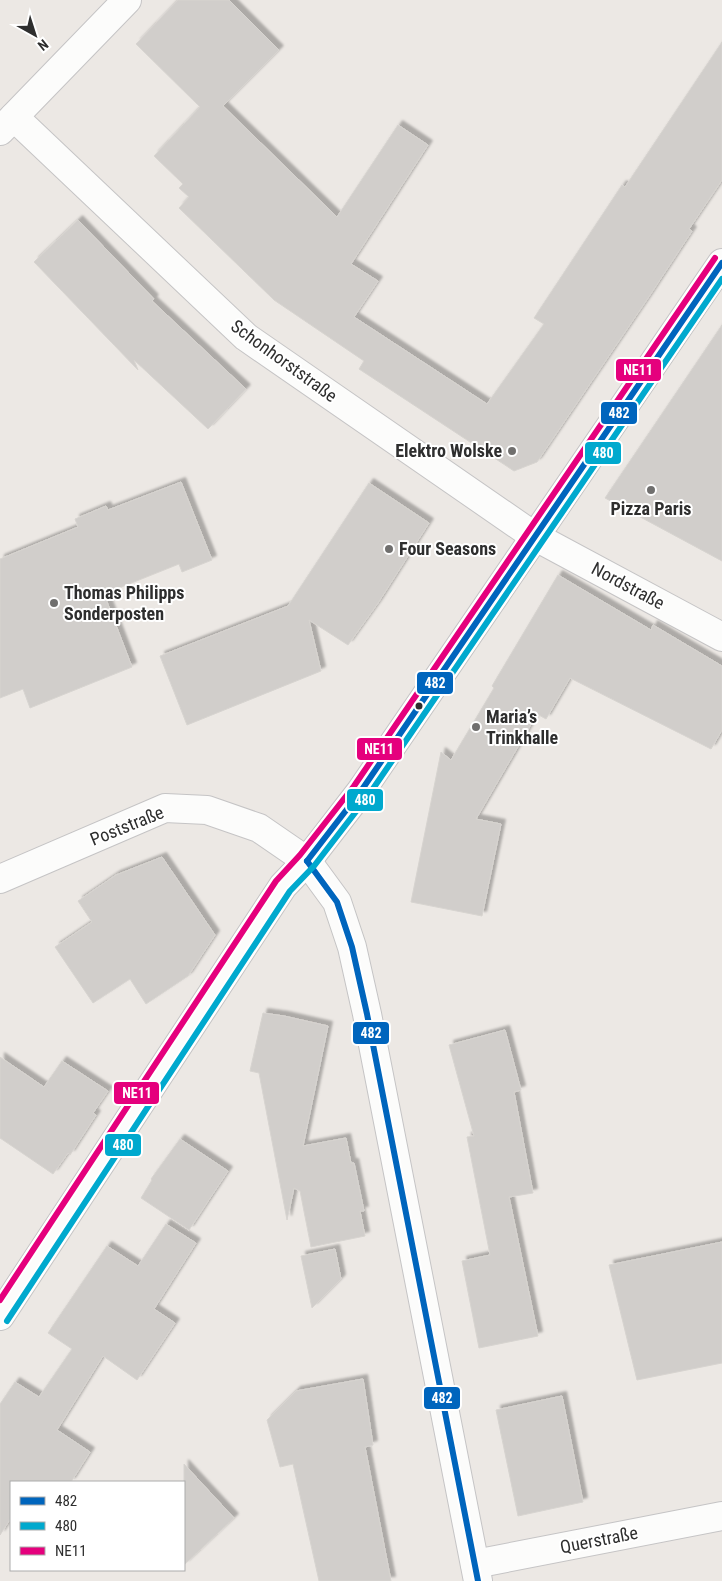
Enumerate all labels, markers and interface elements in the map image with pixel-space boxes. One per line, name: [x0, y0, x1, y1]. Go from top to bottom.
north arrow: [10, 10, 60, 60]
text: N: [35, 36, 52, 54]
street label: Schonhorststraße: [227, 315, 341, 406]
line badge: NE11: [615, 358, 662, 382]
text: NE11: [623, 362, 653, 378]
line badge: 482: [600, 401, 638, 425]
text: 482: [608, 405, 630, 421]
place label: Elektro Wolske: [395, 440, 502, 461]
line badge: 480: [584, 441, 622, 465]
marker: Elektro Wolske: [506, 445, 518, 457]
text: 480: [592, 445, 614, 461]
marker: Pizza Paris: [645, 484, 657, 496]
place label: Pizza Paris: [611, 498, 691, 519]
place label: Four Seasons: [399, 538, 496, 559]
marker: Four Seasons: [383, 543, 395, 555]
street label: Nordstraße: [588, 558, 668, 614]
place label: Thomas Philipps Sonderposten: [64, 582, 184, 624]
marker: Thomas Philipps Sonderposten: [48, 597, 60, 609]
line badge: 482: [416, 671, 454, 695]
text: 482: [424, 675, 446, 691]
unlabelled marker: [414, 701, 424, 711]
place label: Maria’s Trinkhalle: [486, 706, 559, 748]
marker: Maria’s Trinkhalle: [470, 721, 482, 733]
line badge: NE11: [356, 737, 403, 761]
text: NE11: [364, 741, 394, 757]
line badge: 480: [346, 788, 384, 812]
text: 480: [354, 792, 376, 808]
street label: Poststraße: [87, 801, 167, 850]
line badge: 482: [352, 1021, 390, 1045]
text: 482: [360, 1025, 382, 1041]
line badge: NE11: [113, 1081, 160, 1105]
text: NE11: [122, 1085, 152, 1101]
line badge: 480: [104, 1133, 142, 1157]
text: 480: [112, 1137, 134, 1153]
line badge: 482: [423, 1386, 461, 1410]
text: 482: [431, 1390, 453, 1406]
legend: [10, 1481, 185, 1571]
text: 482: [55, 1492, 77, 1510]
text: 480: [55, 1517, 77, 1535]
street label: Querstraße: [558, 1522, 639, 1557]
text: NE11: [55, 1542, 87, 1560]

